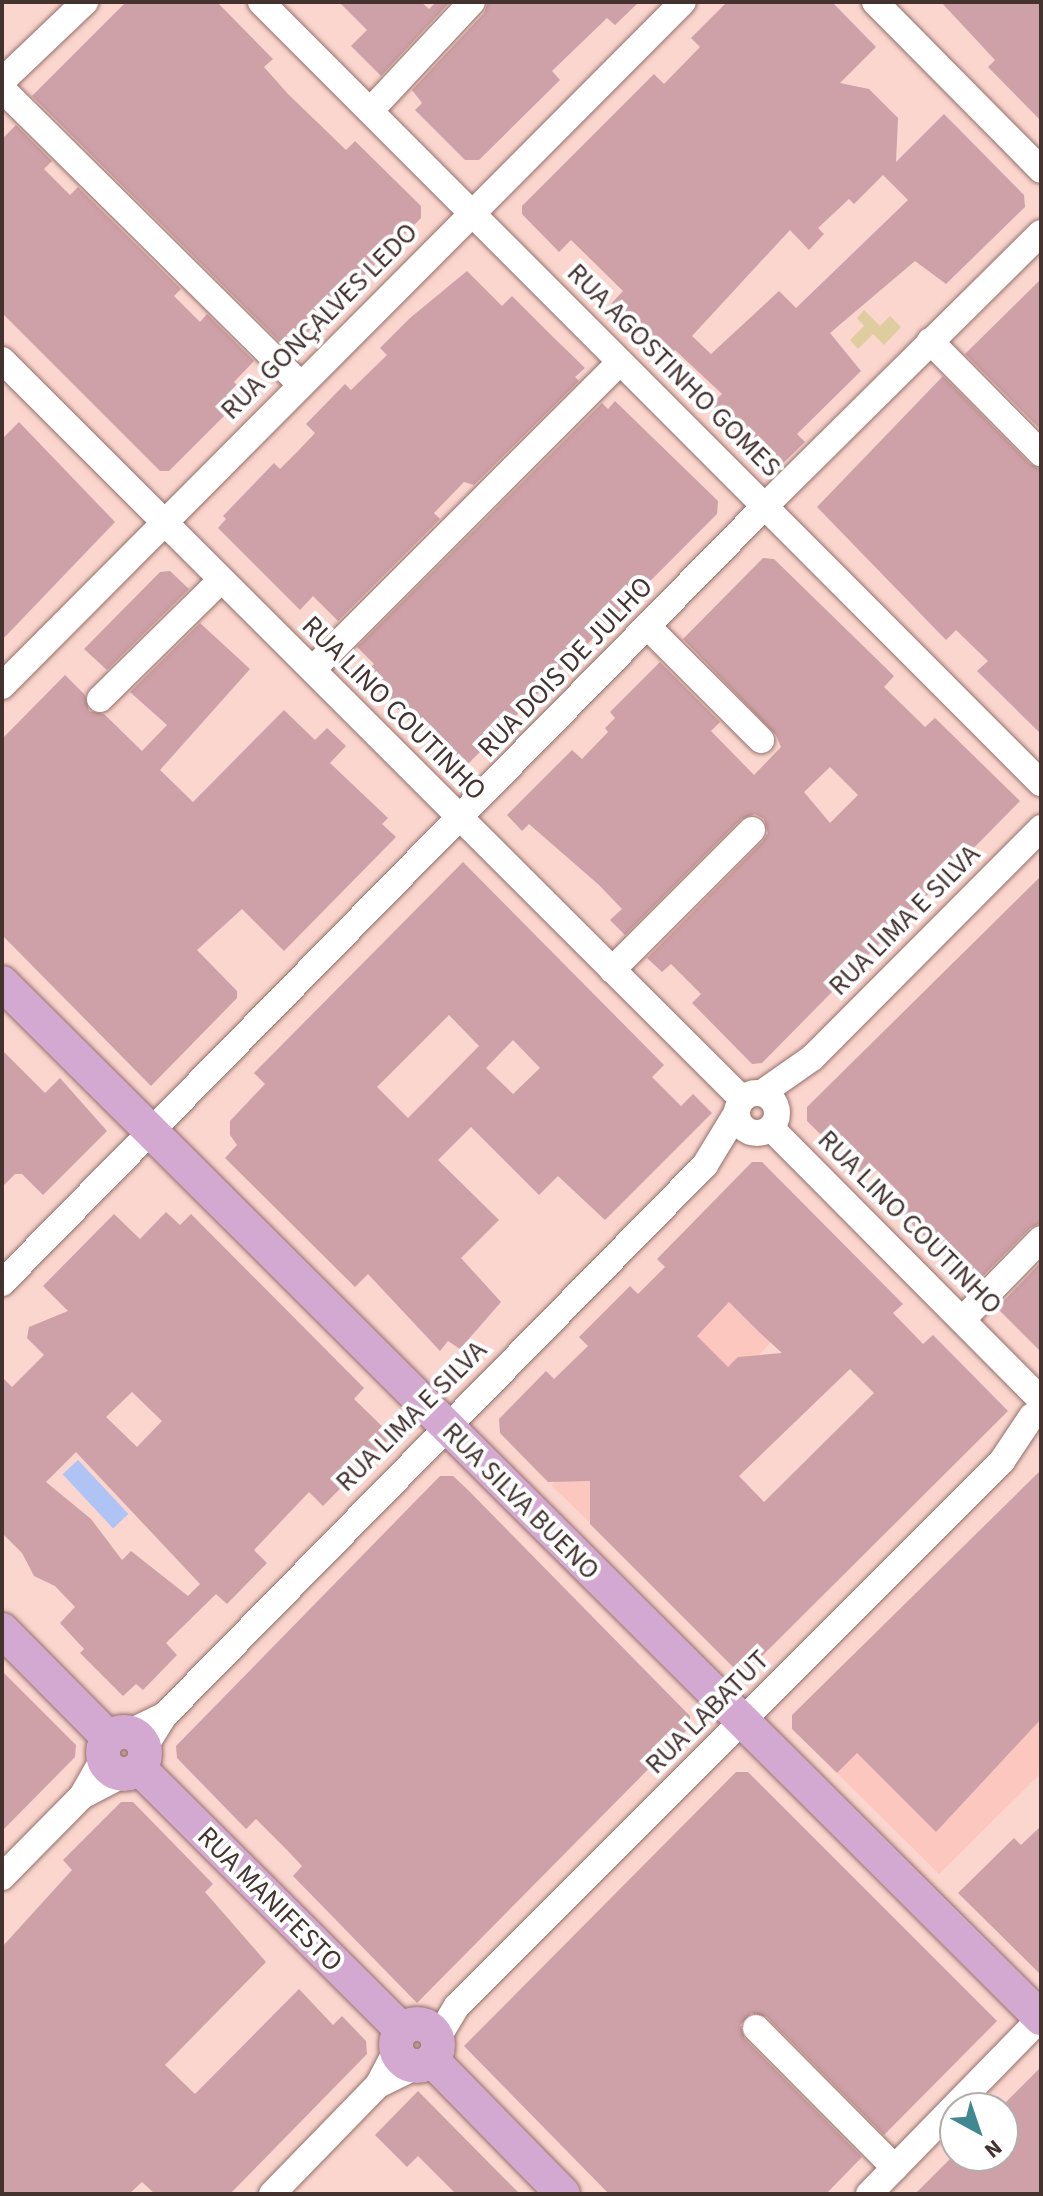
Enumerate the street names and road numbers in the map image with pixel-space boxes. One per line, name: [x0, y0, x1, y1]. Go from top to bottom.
street label: RUA GONÇALVES LEDO: [213, 215, 425, 427]
street label: RUA AGOSTINHO GOMES: [560, 256, 788, 484]
street label: RUA DOIS DE JULHO: [470, 570, 660, 764]
street label: RUA LINO COUTINHO: [295, 609, 493, 807]
street label: RUA LIMA E SILVA: [821, 837, 987, 1003]
street label: RUA LINO COUTINHO: [811, 1123, 1009, 1321]
street label: RUA LIMA E SILVA: [328, 1333, 494, 1499]
street label: RUA SILVA BUENO: [435, 1415, 607, 1587]
street label: RUA LABATUT: [638, 1643, 776, 1781]
street label: RUA MANIFESTO: [190, 1819, 350, 1979]

